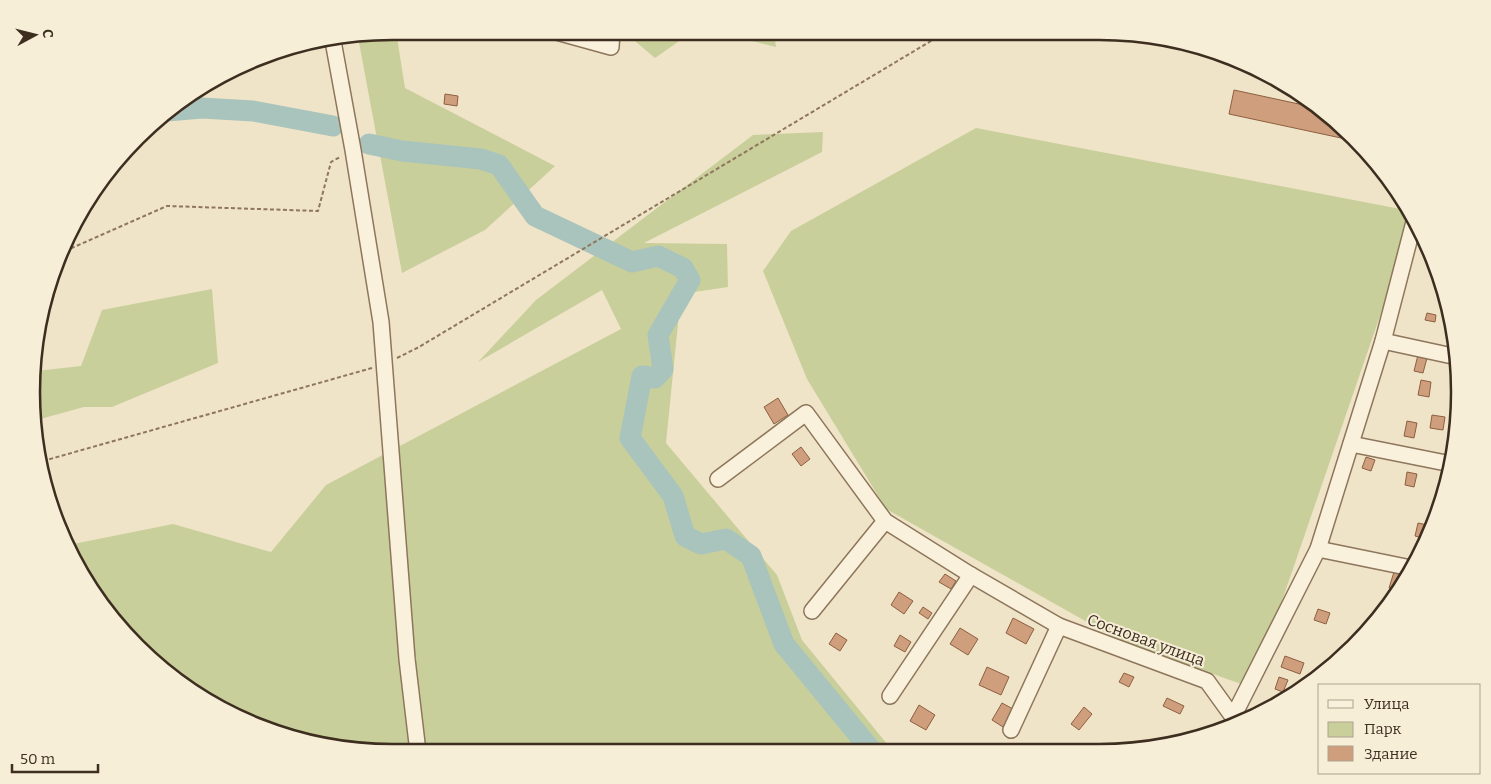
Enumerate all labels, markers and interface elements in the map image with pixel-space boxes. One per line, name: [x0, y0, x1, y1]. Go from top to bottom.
north arrow: [10, 10, 60, 60]
text: С: [38, 28, 56, 39]
street label: Сосновая улица: [1085, 610, 1208, 670]
legend: [1318, 684, 1481, 774]
text: Улица: [1364, 695, 1410, 713]
text: Парк: [1364, 720, 1402, 738]
scale bar: [12, 742, 99, 774]
text: Здание: [1364, 745, 1418, 763]
text: 50 m: [20, 750, 56, 768]

